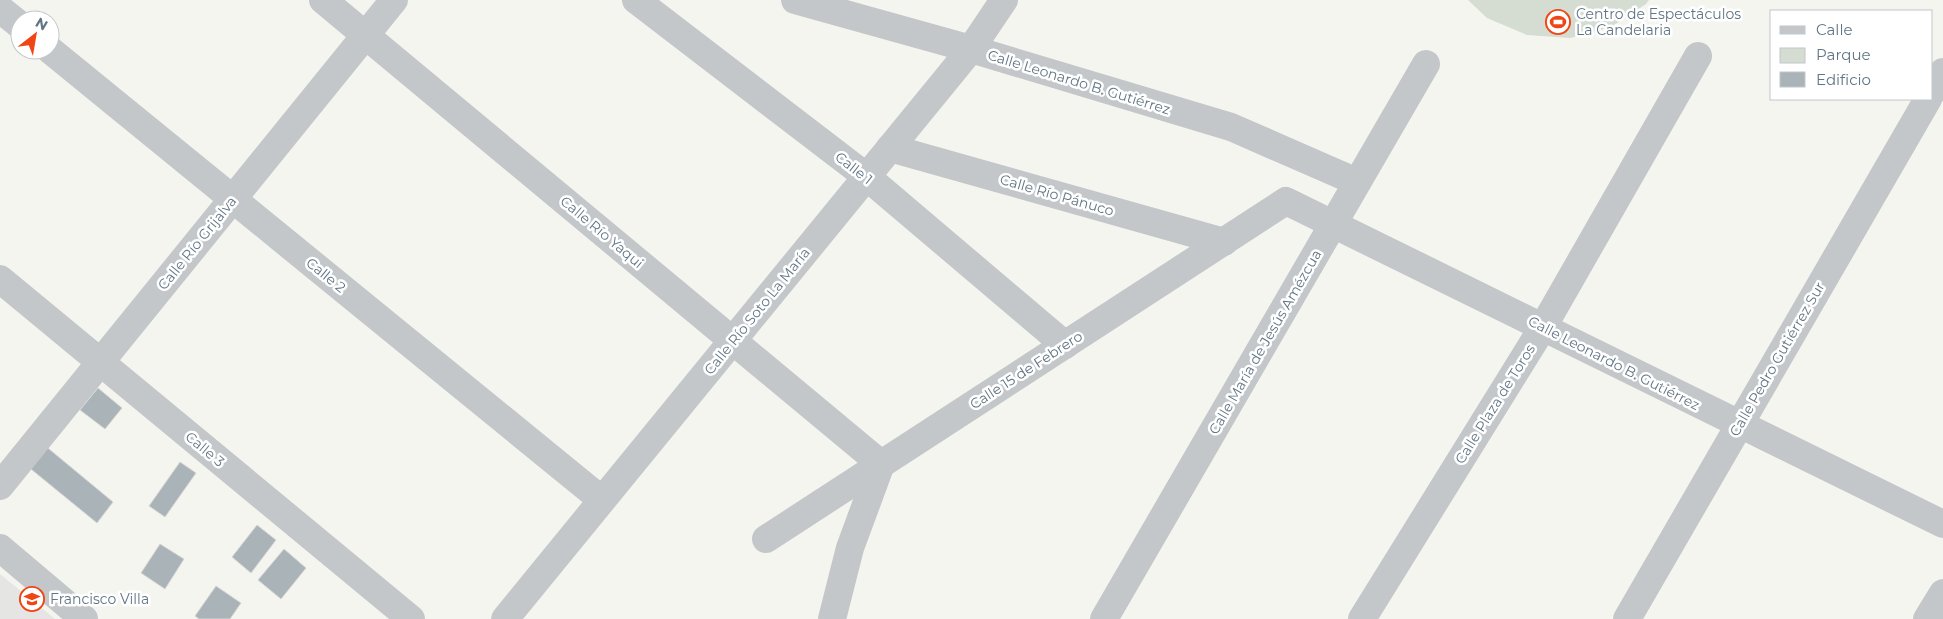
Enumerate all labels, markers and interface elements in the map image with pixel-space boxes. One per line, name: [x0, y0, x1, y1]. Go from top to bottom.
place label: Centro de Espectáculos La Candelaria: [1576, 5, 1741, 39]
sports icon: Centro de Espectáculos La Candelaria: [1545, 9, 1571, 35]
north arrow: [10, 10, 60, 60]
legend: [1770, 10, 1933, 100]
text: N: [32, 13, 51, 34]
text: Calle: [1816, 20, 1853, 39]
text: Parque: [1816, 45, 1871, 64]
street label: Calle Leonardo B. Gutiérrez: [986, 46, 1172, 118]
text: Edificio: [1816, 70, 1871, 89]
street label: Calle 1: [832, 148, 876, 188]
street label: Calle Río Pánuco: [998, 170, 1116, 220]
street label: Calle Río Grijalva: [154, 192, 240, 294]
street label: Calle Río Yaqui: [557, 192, 647, 272]
street label: Calle Río Soto La María: [700, 244, 814, 378]
street label: Calle María de Jesús Amézcua: [1205, 246, 1325, 438]
street label: Calle 2: [303, 254, 349, 296]
street label: Calle Pedro Gutiérrez Sur: [1725, 278, 1829, 439]
street label: Calle Leonardo B. Gutiérrez: [1525, 312, 1703, 414]
street label: Calle 15 de Febrero: [966, 327, 1086, 413]
street label: Calle Plaza de Toros: [1451, 341, 1539, 467]
street label: Calle 3: [182, 427, 228, 471]
school or university icon: Francisco Villa: [19, 586, 45, 612]
place label: Francisco Villa: [50, 590, 149, 608]

